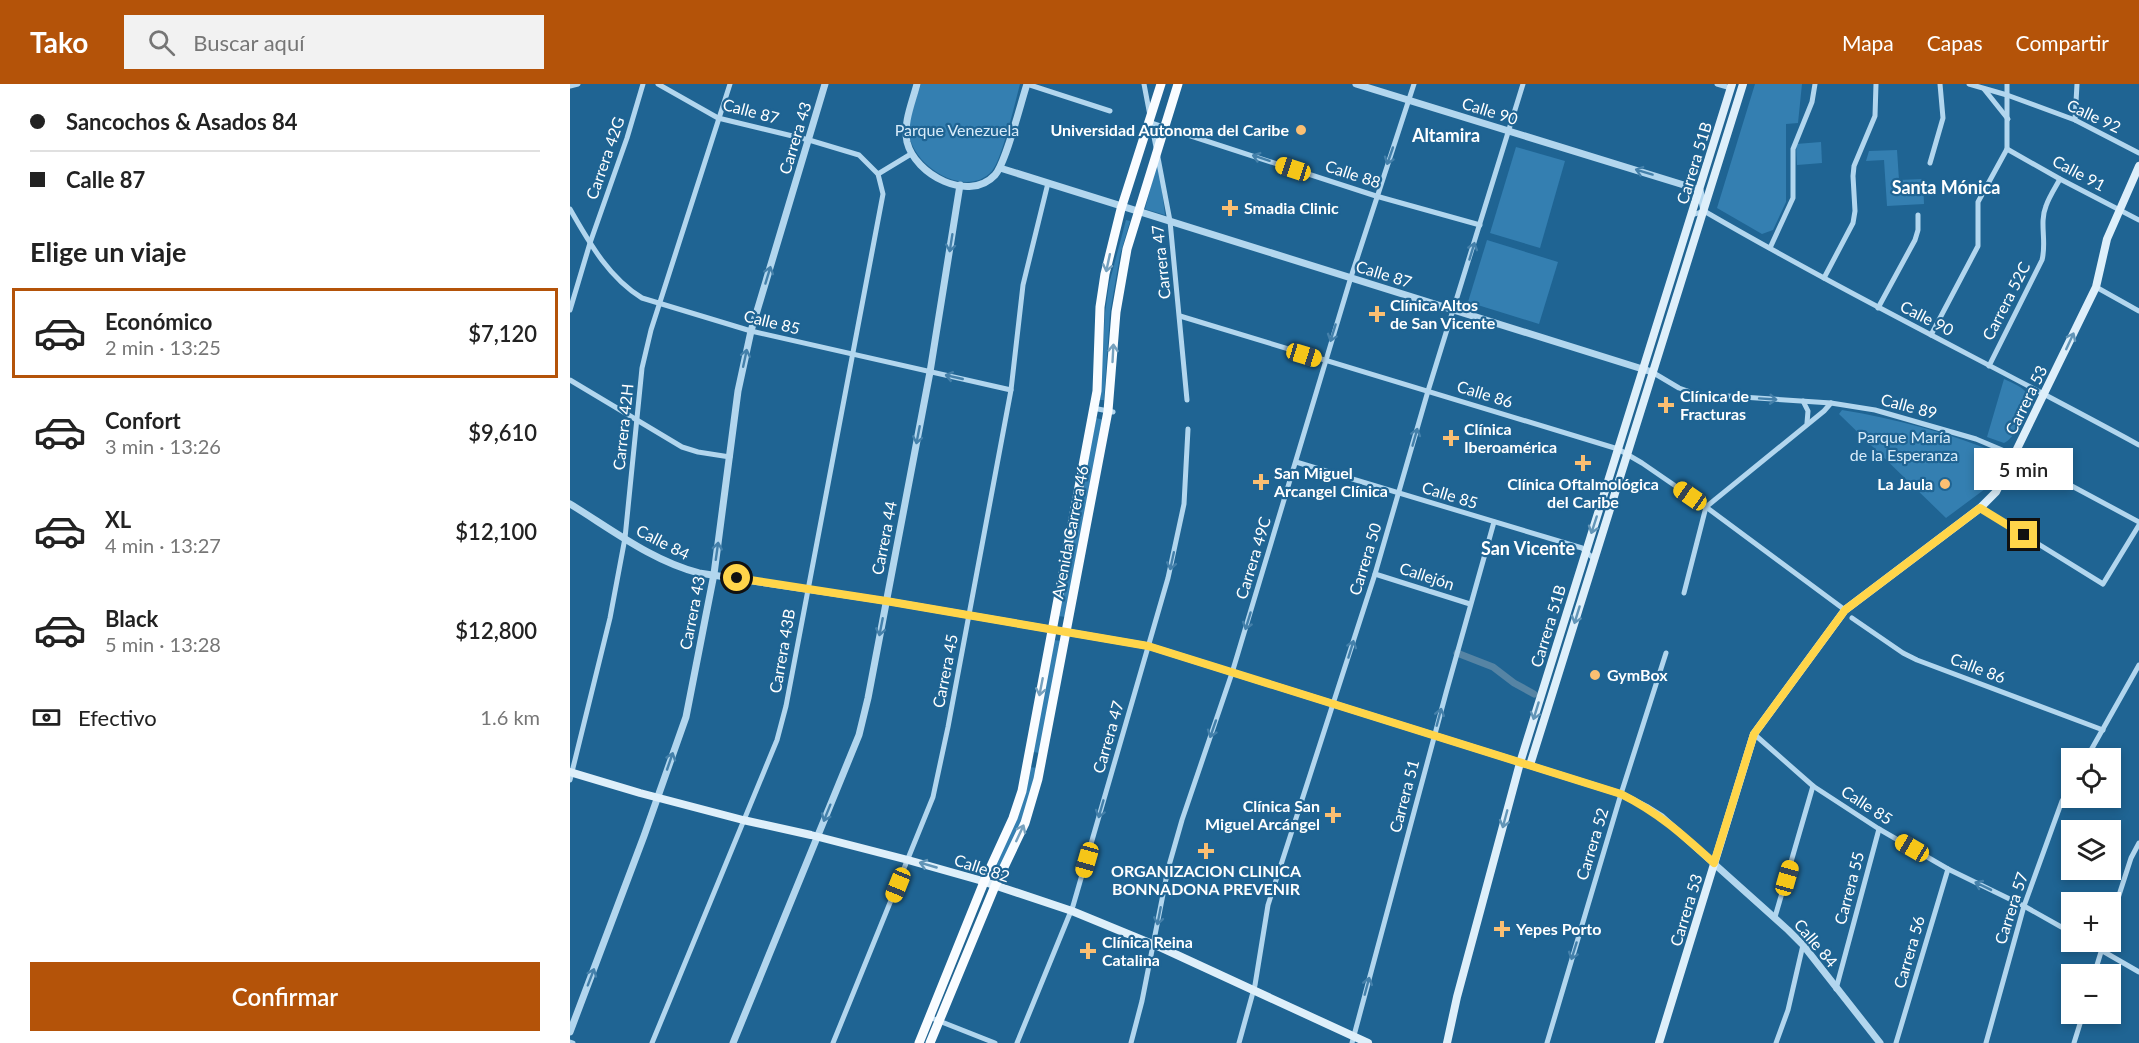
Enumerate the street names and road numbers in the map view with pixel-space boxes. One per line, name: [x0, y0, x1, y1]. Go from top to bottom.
street label: Calle 90: [1460, 93, 1520, 128]
street label: Calle 87: [721, 94, 781, 127]
street label: Calle 92: [2064, 95, 2124, 136]
street label: Carrera 43: [775, 99, 815, 176]
street label: Carrera 42G: [581, 114, 628, 202]
street label: Carrera 51B: [1672, 119, 1715, 206]
street label: Calle 91: [2049, 151, 2109, 194]
street label: Calle 88: [1323, 156, 1383, 191]
street label: Carrera 47: [1147, 224, 1174, 300]
street label: Calle 87: [1354, 256, 1414, 291]
street label: Carrera 52C: [1978, 258, 2034, 343]
street label: Calle 90: [1897, 296, 1957, 339]
street label: Calle 85: [742, 305, 802, 338]
street label: Carrera 53: [2001, 362, 2050, 438]
street label: Calle 86: [1455, 376, 1515, 411]
street label: Carrera 42H: [609, 383, 636, 471]
street label: Calle 89: [1879, 389, 1939, 422]
street label: Avenida Carrera 46: [1047, 464, 1092, 600]
street label: Calle 85: [1420, 477, 1480, 512]
street label: Carrera 44: [867, 499, 900, 576]
street label: Carrera 49C: [1231, 514, 1274, 601]
street label: Calle 84: [633, 520, 693, 563]
street label: Carrera 50: [1345, 520, 1385, 597]
street label: Callejón: [1397, 558, 1457, 593]
street label: Carrera 43: [675, 574, 708, 651]
street label: Carrera 51B: [1526, 582, 1569, 669]
street label: Carrera 43B: [765, 607, 798, 694]
street label: Carrera 45: [928, 632, 961, 709]
street label: Calle 86: [1948, 648, 2008, 687]
street label: Carrera 47: [1088, 698, 1127, 775]
street label: Carrera 51: [1385, 757, 1422, 834]
street label: Calle 85: [1838, 781, 1896, 828]
street label: Carrera 52: [1572, 805, 1612, 882]
street label: Carrera 55: [1830, 849, 1867, 926]
street label: Calle 82: [952, 850, 1012, 885]
street label: Carrera 57: [1990, 869, 2031, 946]
street label: Carrera 53: [1666, 871, 1706, 948]
street label: Carrera 56: [1889, 913, 1928, 990]
street label: Calle 84: [1791, 915, 1842, 971]

